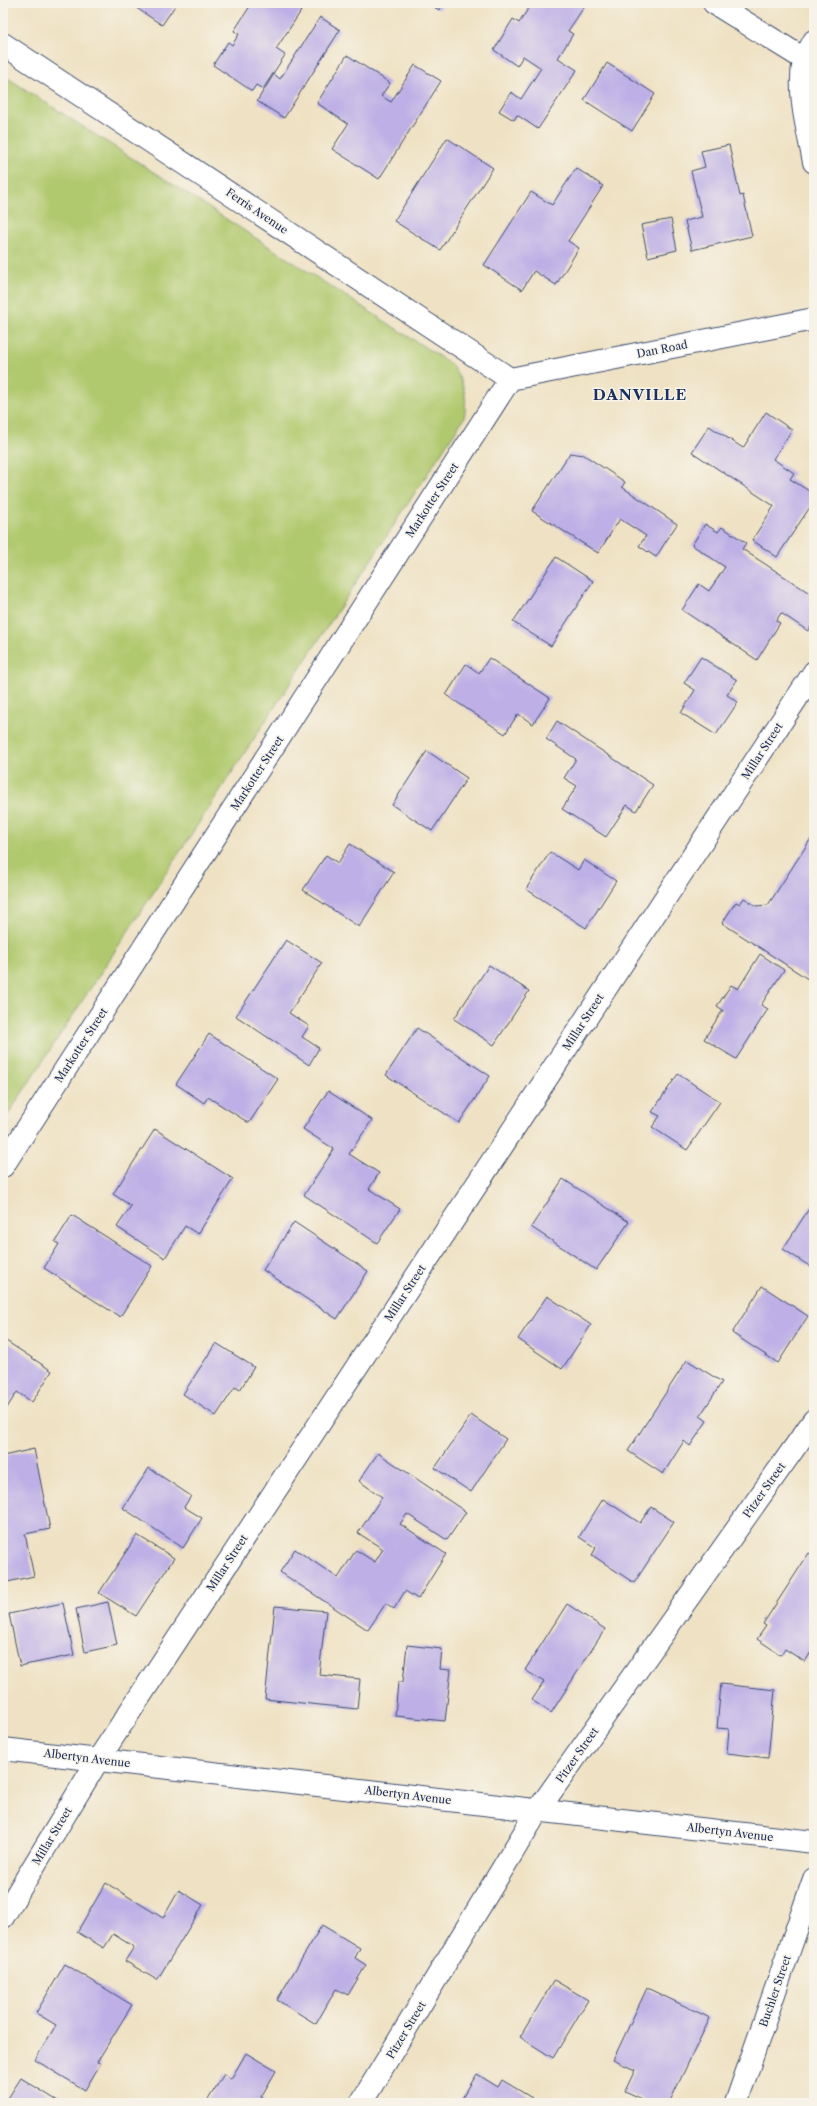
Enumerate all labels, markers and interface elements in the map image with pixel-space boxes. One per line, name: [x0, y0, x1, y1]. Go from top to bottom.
street label: Ferris Avenue: [223, 185, 291, 237]
street label: Dan Road: [635, 337, 689, 361]
district label: DANVILLE: [593, 385, 687, 404]
street label: Markotter Street: [403, 460, 462, 540]
street label: Millar Street: [738, 720, 786, 782]
street label: Markotter Street: [228, 733, 287, 813]
street label: Millar Street: [559, 991, 607, 1053]
street label: Markotter Street: [52, 1005, 111, 1085]
street label: Millar Street: [381, 1262, 429, 1324]
street label: Pitzer Street: [740, 1459, 788, 1521]
street label: Millar Street: [203, 1532, 251, 1594]
street label: Pitzer Street: [553, 1724, 601, 1786]
street label: Albertyn Avenue: [42, 1746, 131, 1770]
street label: Albertyn Avenue: [363, 1783, 452, 1807]
street label: Millar Street: [29, 1804, 75, 1868]
street label: Albertyn Avenue: [685, 1820, 774, 1844]
street label: Buchler Street: [756, 1953, 794, 2029]
street label: Pitzer Street: [383, 1999, 429, 2061]

